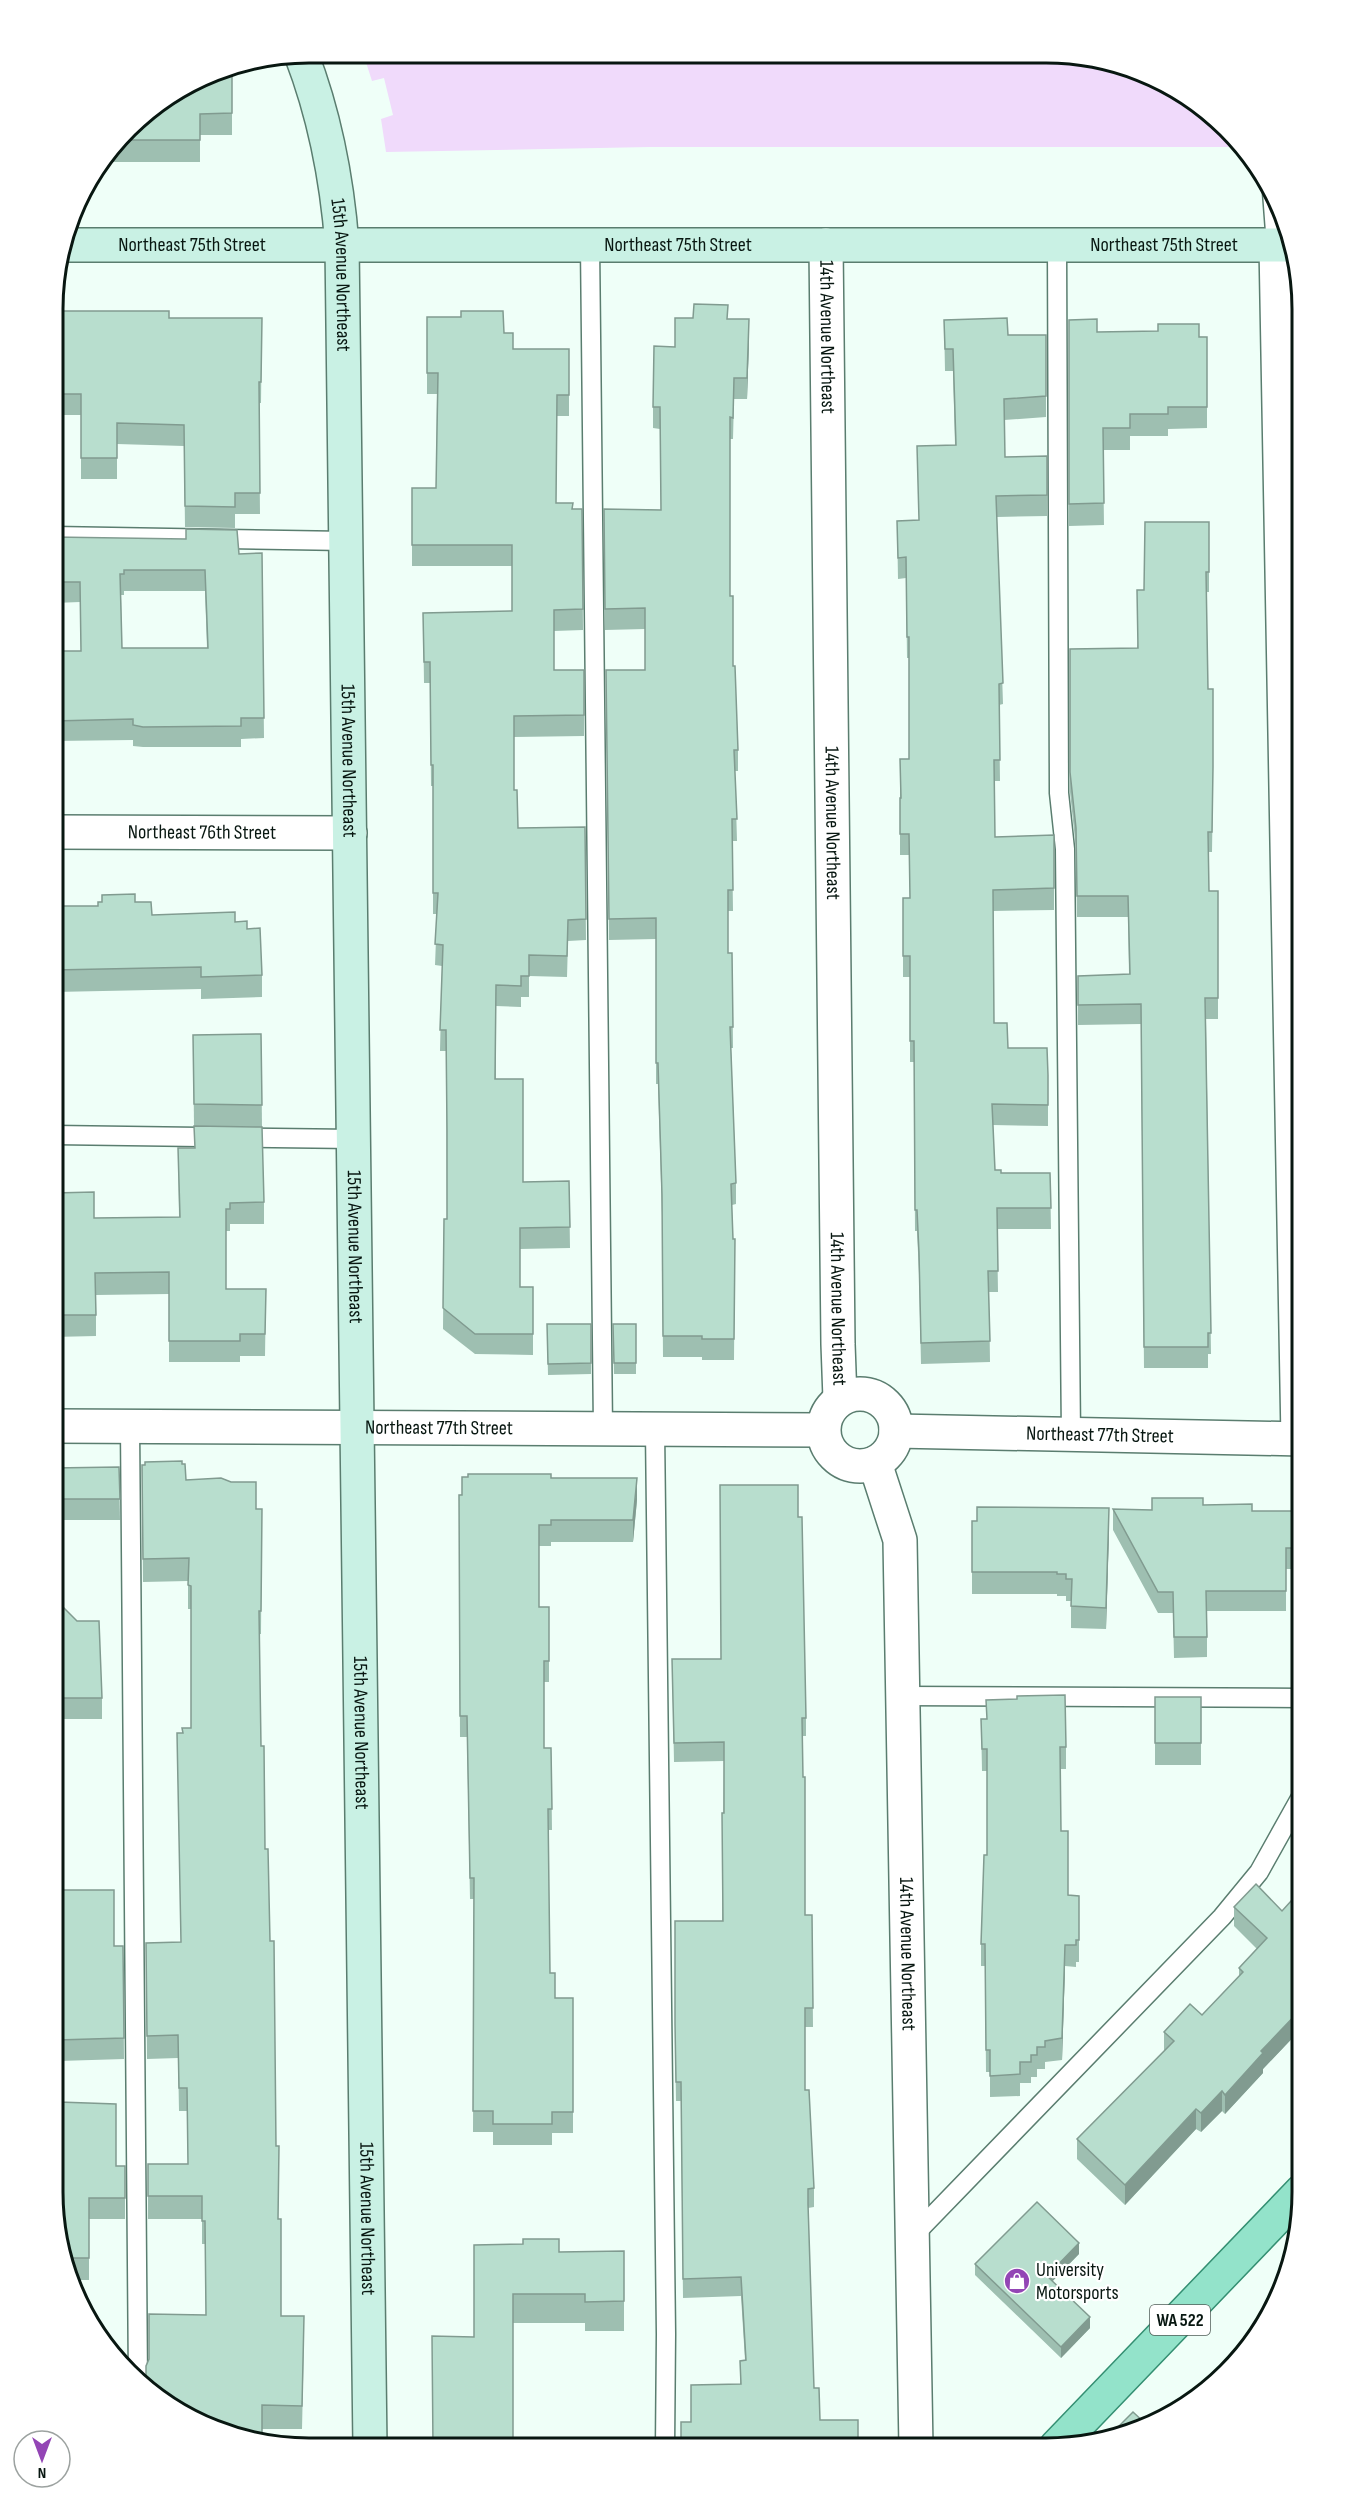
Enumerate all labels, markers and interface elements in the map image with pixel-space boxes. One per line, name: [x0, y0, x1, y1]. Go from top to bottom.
street label: 15th Avenue Northeast: [325, 197, 355, 352]
street label: Northeast 75th Street: [118, 233, 266, 257]
street label: Northeast 75th Street: [604, 233, 752, 257]
street label: Northeast 75th Street: [1090, 233, 1238, 257]
street label: 14th Avenue Northeast: [814, 260, 840, 414]
street label: 15th Avenue Northeast: [336, 684, 362, 838]
street label: 14th Avenue Northeast: [819, 746, 845, 900]
street label: Northeast 76th Street: [128, 820, 276, 845]
street label: 15th Avenue Northeast: [342, 1170, 368, 1324]
street label: 14th Avenue Northeast: [825, 1232, 852, 1386]
street label: Northeast 77th Street: [365, 1416, 513, 1440]
street label: Northeast 77th Street: [1026, 1422, 1174, 1448]
street label: 15th Avenue Northeast: [348, 1656, 374, 1810]
street label: 14th Avenue Northeast: [894, 1877, 921, 2031]
street label: 15th Avenue Northeast: [354, 2142, 380, 2296]
place label: University Motorsports: [1036, 2258, 1119, 2305]
shop icon: University Motorsports: [1002, 2266, 1032, 2296]
road number: WA 522: [1150, 2305, 1210, 2335]
north arrow: [12, 2429, 72, 2489]
text: N: [38, 2463, 46, 2482]

